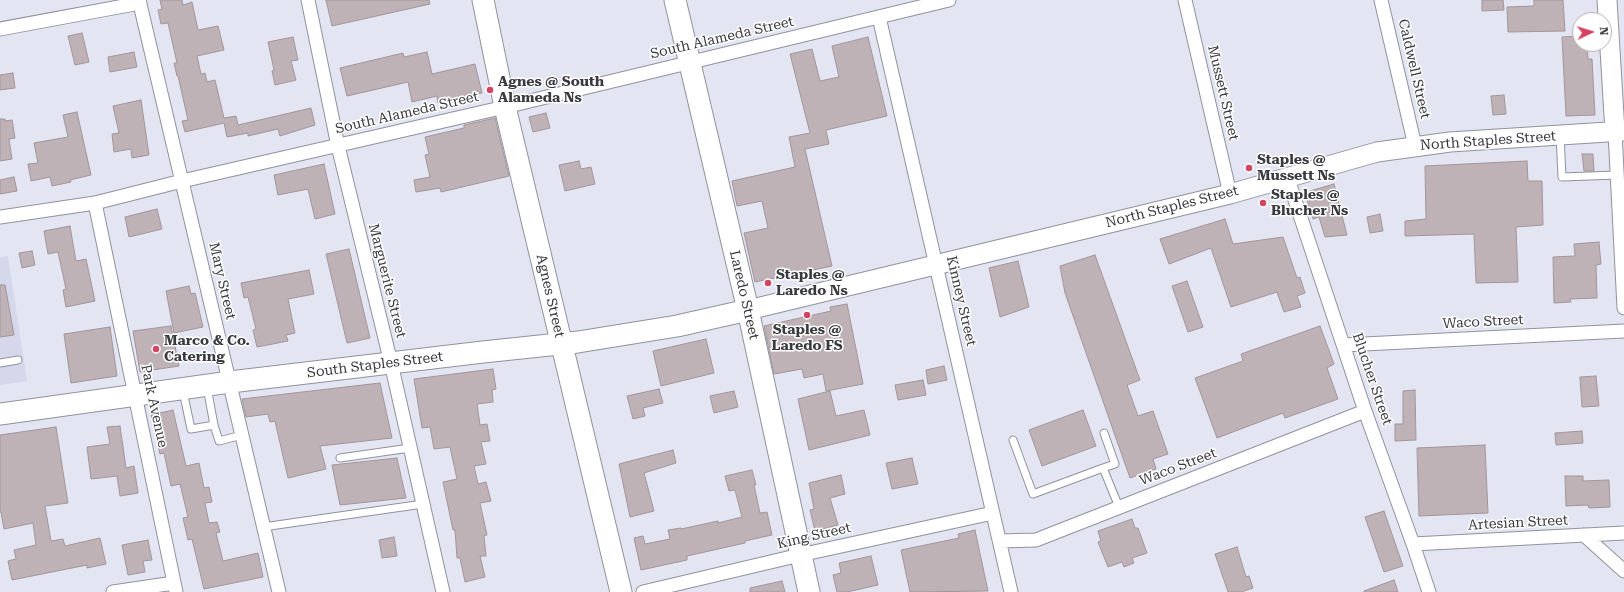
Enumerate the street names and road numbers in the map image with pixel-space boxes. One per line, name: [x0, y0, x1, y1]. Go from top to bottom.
street label: South Alameda Street: [649, 13, 795, 63]
street label: Caldwell Street: [1394, 17, 1434, 121]
street label: Mussett Street: [1204, 44, 1242, 142]
street label: South Alameda Street: [334, 88, 480, 138]
street label: North Staples Street: [1419, 128, 1557, 154]
street label: North Staples Street: [1104, 182, 1240, 232]
street label: Marguerite Street: [365, 222, 409, 340]
street label: Mary Street: [205, 241, 239, 321]
street label: Laredo Street: [726, 249, 762, 341]
street label: Agnes Street: [532, 253, 568, 339]
street label: Kinney Street: [942, 254, 980, 348]
street label: Waco Street: [1442, 311, 1524, 333]
street label: Blucher Street: [1348, 331, 1396, 427]
street label: South Staples Street: [306, 348, 444, 382]
street label: Park Avenue: [137, 363, 171, 449]
street label: Waco Street: [1137, 445, 1219, 489]
street label: Artesian Street: [1468, 512, 1568, 534]
street label: King Street: [775, 519, 853, 553]

